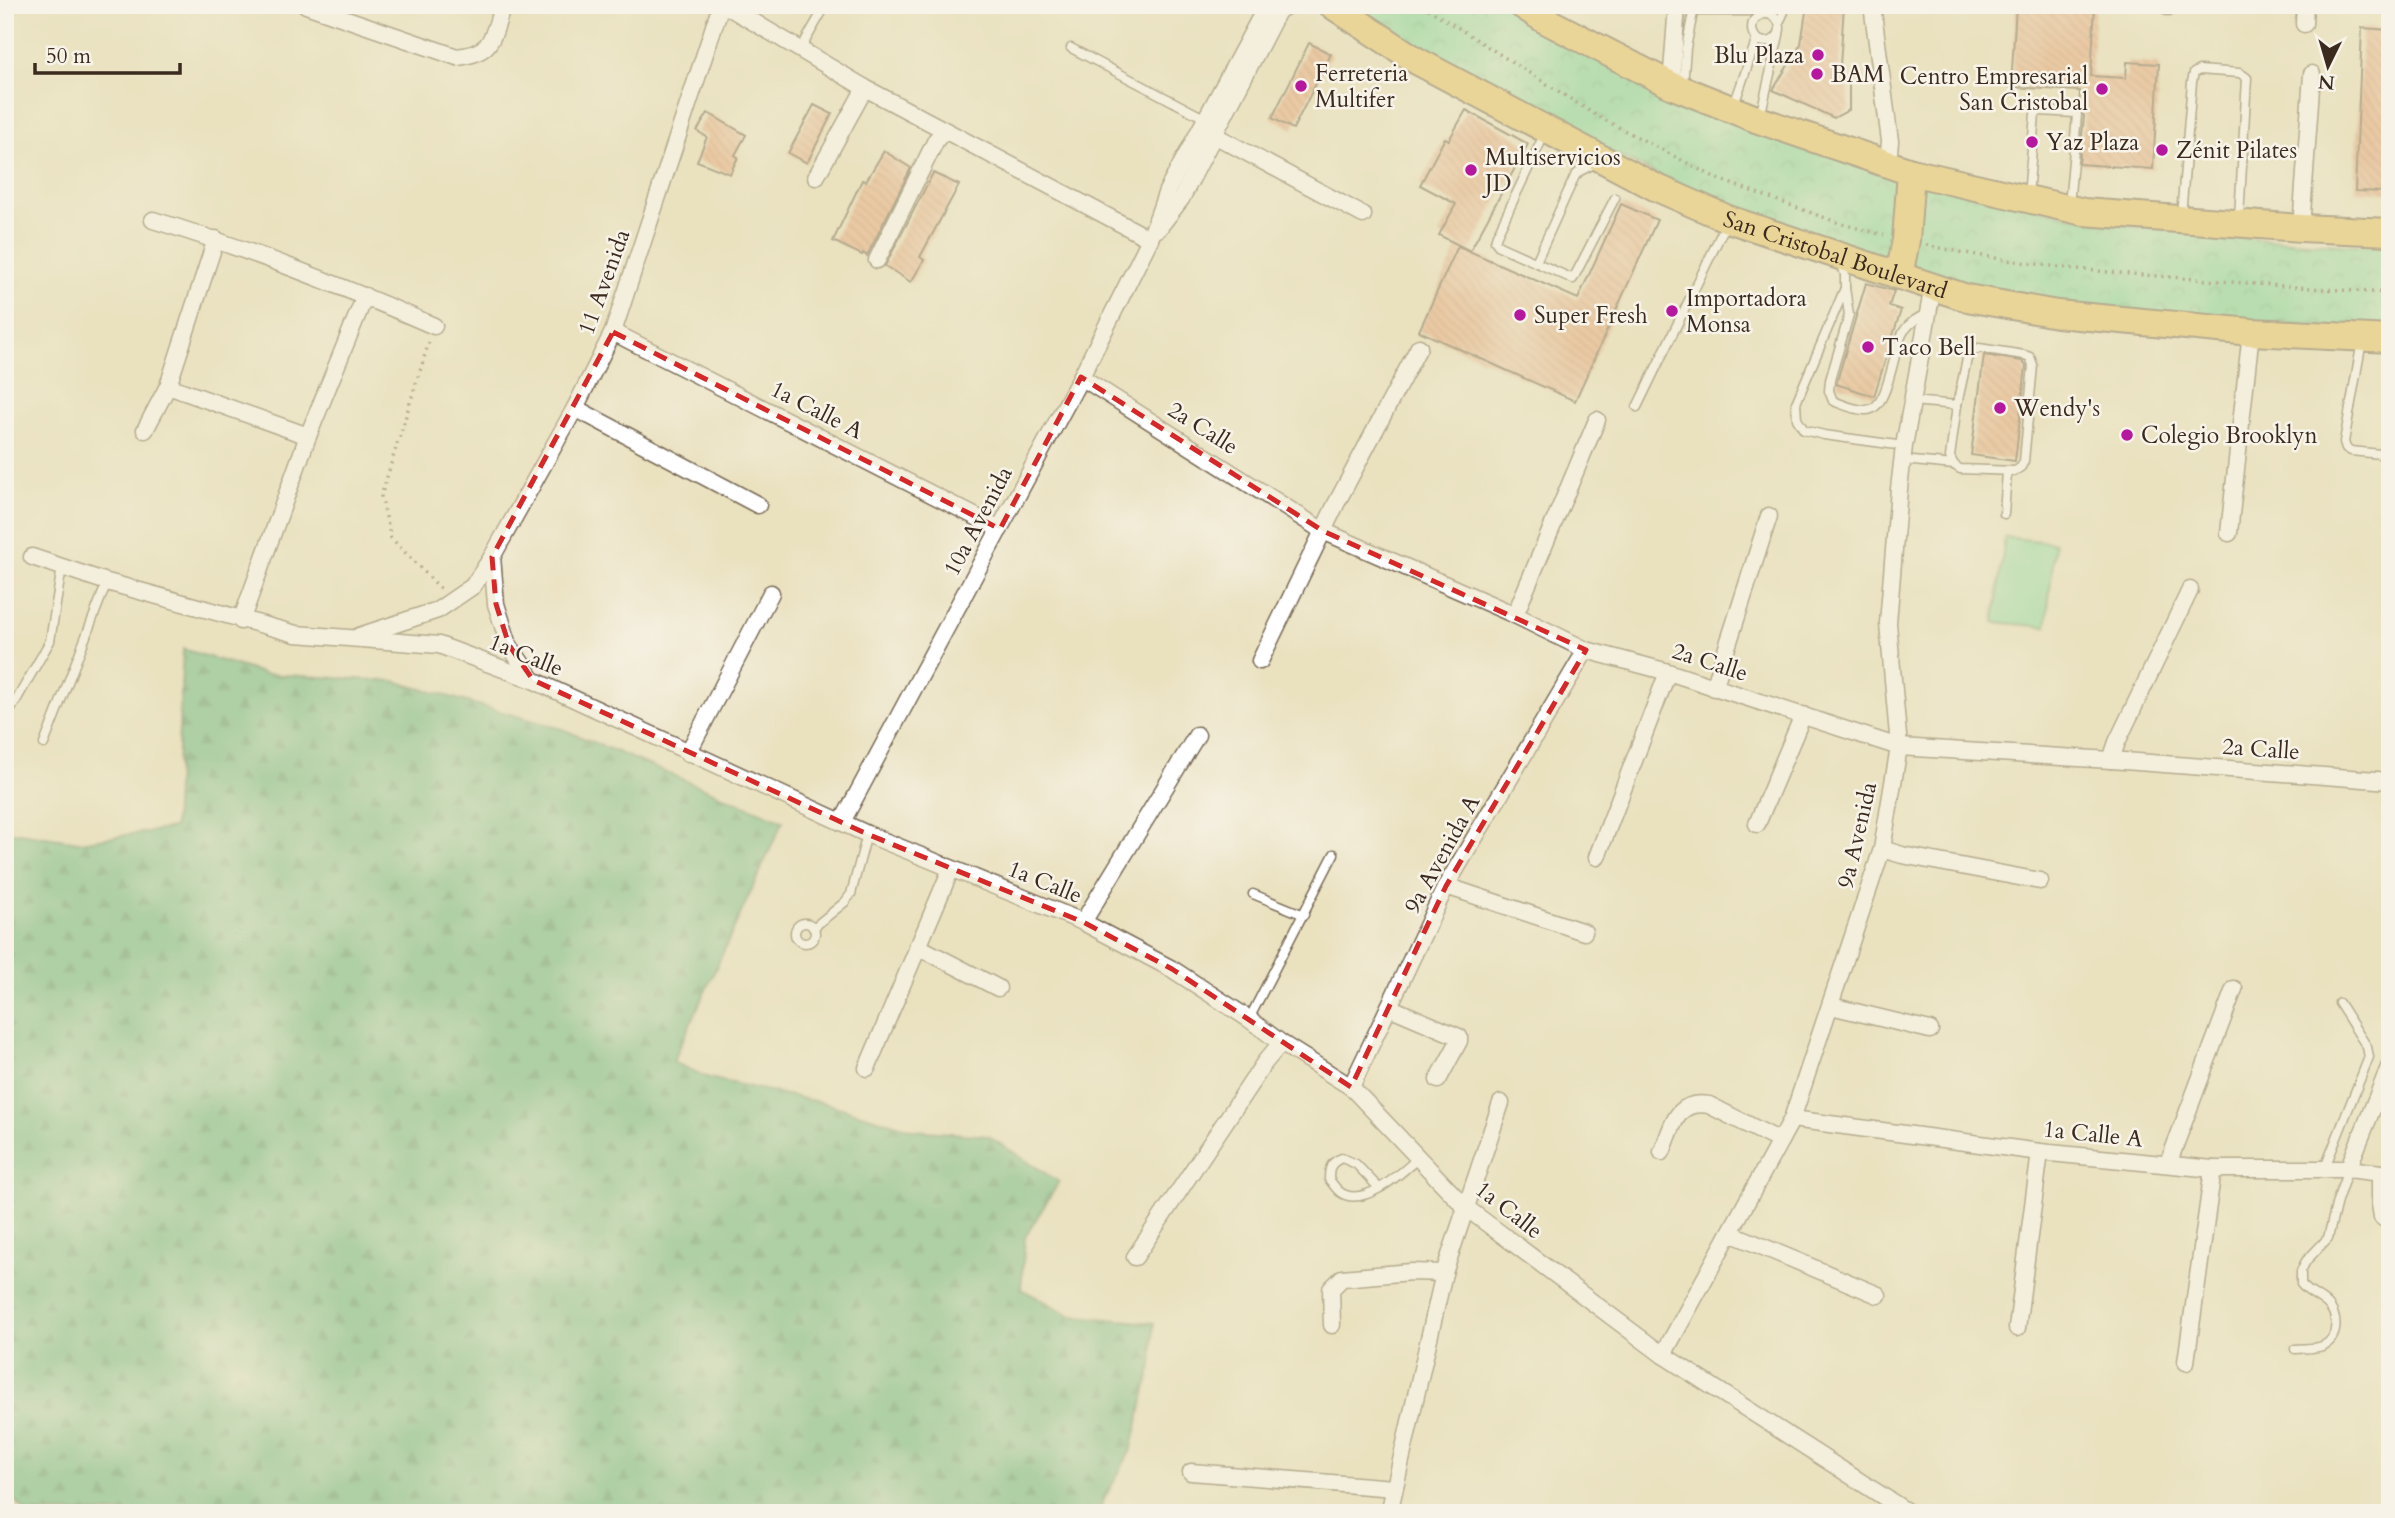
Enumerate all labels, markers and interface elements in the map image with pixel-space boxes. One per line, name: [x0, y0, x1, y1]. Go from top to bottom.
scale bar: [35, 32, 180, 76]
north arrow: [2294, 32, 2364, 102]
place label: Blu Plaza: [1714, 40, 1804, 71]
text: 50 m: [46, 42, 91, 71]
marker: Blu Plaza: [1810, 47, 1826, 63]
place label: Ferreteria Multifer: [1315, 58, 1408, 115]
place label: BAM: [1831, 59, 1885, 90]
place label: Centro Empresarial San Cristobal: [1900, 61, 2088, 118]
marker: BAM: [1809, 66, 1825, 82]
text: N: [2317, 68, 2336, 96]
marker: Ferreteria Multifer: [1293, 78, 1309, 94]
marker: Centro Empresarial San Cristobal: [2094, 81, 2110, 97]
place label: Yaz Plaza: [2046, 127, 2139, 158]
marker: Yaz Plaza: [2024, 134, 2040, 150]
place label: Zénit Pilates: [2176, 135, 2297, 166]
place label: Multiservicios JD: [1482, 142, 1621, 199]
marker: Zénit Pilates: [2154, 142, 2170, 158]
marker: Multiservicios JD: [1463, 162, 1479, 178]
street label: San Cristobal Boulevard: [1719, 203, 1952, 306]
street label: 11 Avenida: [571, 225, 637, 339]
place label: Importadora Monsa: [1686, 283, 1807, 340]
place label: Super Fresh: [1534, 300, 1648, 331]
marker: Importadora Monsa: [1664, 303, 1680, 319]
marker: Super Fresh: [1512, 307, 1528, 323]
place label: Taco Bell: [1882, 332, 1976, 363]
marker: Taco Bell: [1860, 339, 1876, 355]
street label: 1a Calle A: [765, 373, 869, 447]
place label: Wendy's: [2013, 393, 2100, 424]
street label: 2a Calle: [1162, 394, 1244, 462]
marker: Wendy's: [1992, 400, 2008, 416]
place label: Colegio Brooklyn: [2141, 420, 2318, 451]
marker: Colegio Brooklyn: [2119, 427, 2135, 443]
street label: 10a Avenida: [936, 461, 1020, 581]
street label: 1a Calle: [484, 626, 568, 684]
street label: 2a Calle: [1668, 635, 1752, 689]
street label: 2a Calle: [2221, 731, 2301, 767]
street label: 9a Avenida: [1830, 779, 1884, 891]
street label: 9a Avenida A: [1397, 789, 1488, 919]
street label: 1a Calle: [1003, 853, 1087, 911]
street label: 1a Calle A: [2042, 1113, 2145, 1155]
street label: 1a Calle: [1469, 1174, 1549, 1246]

